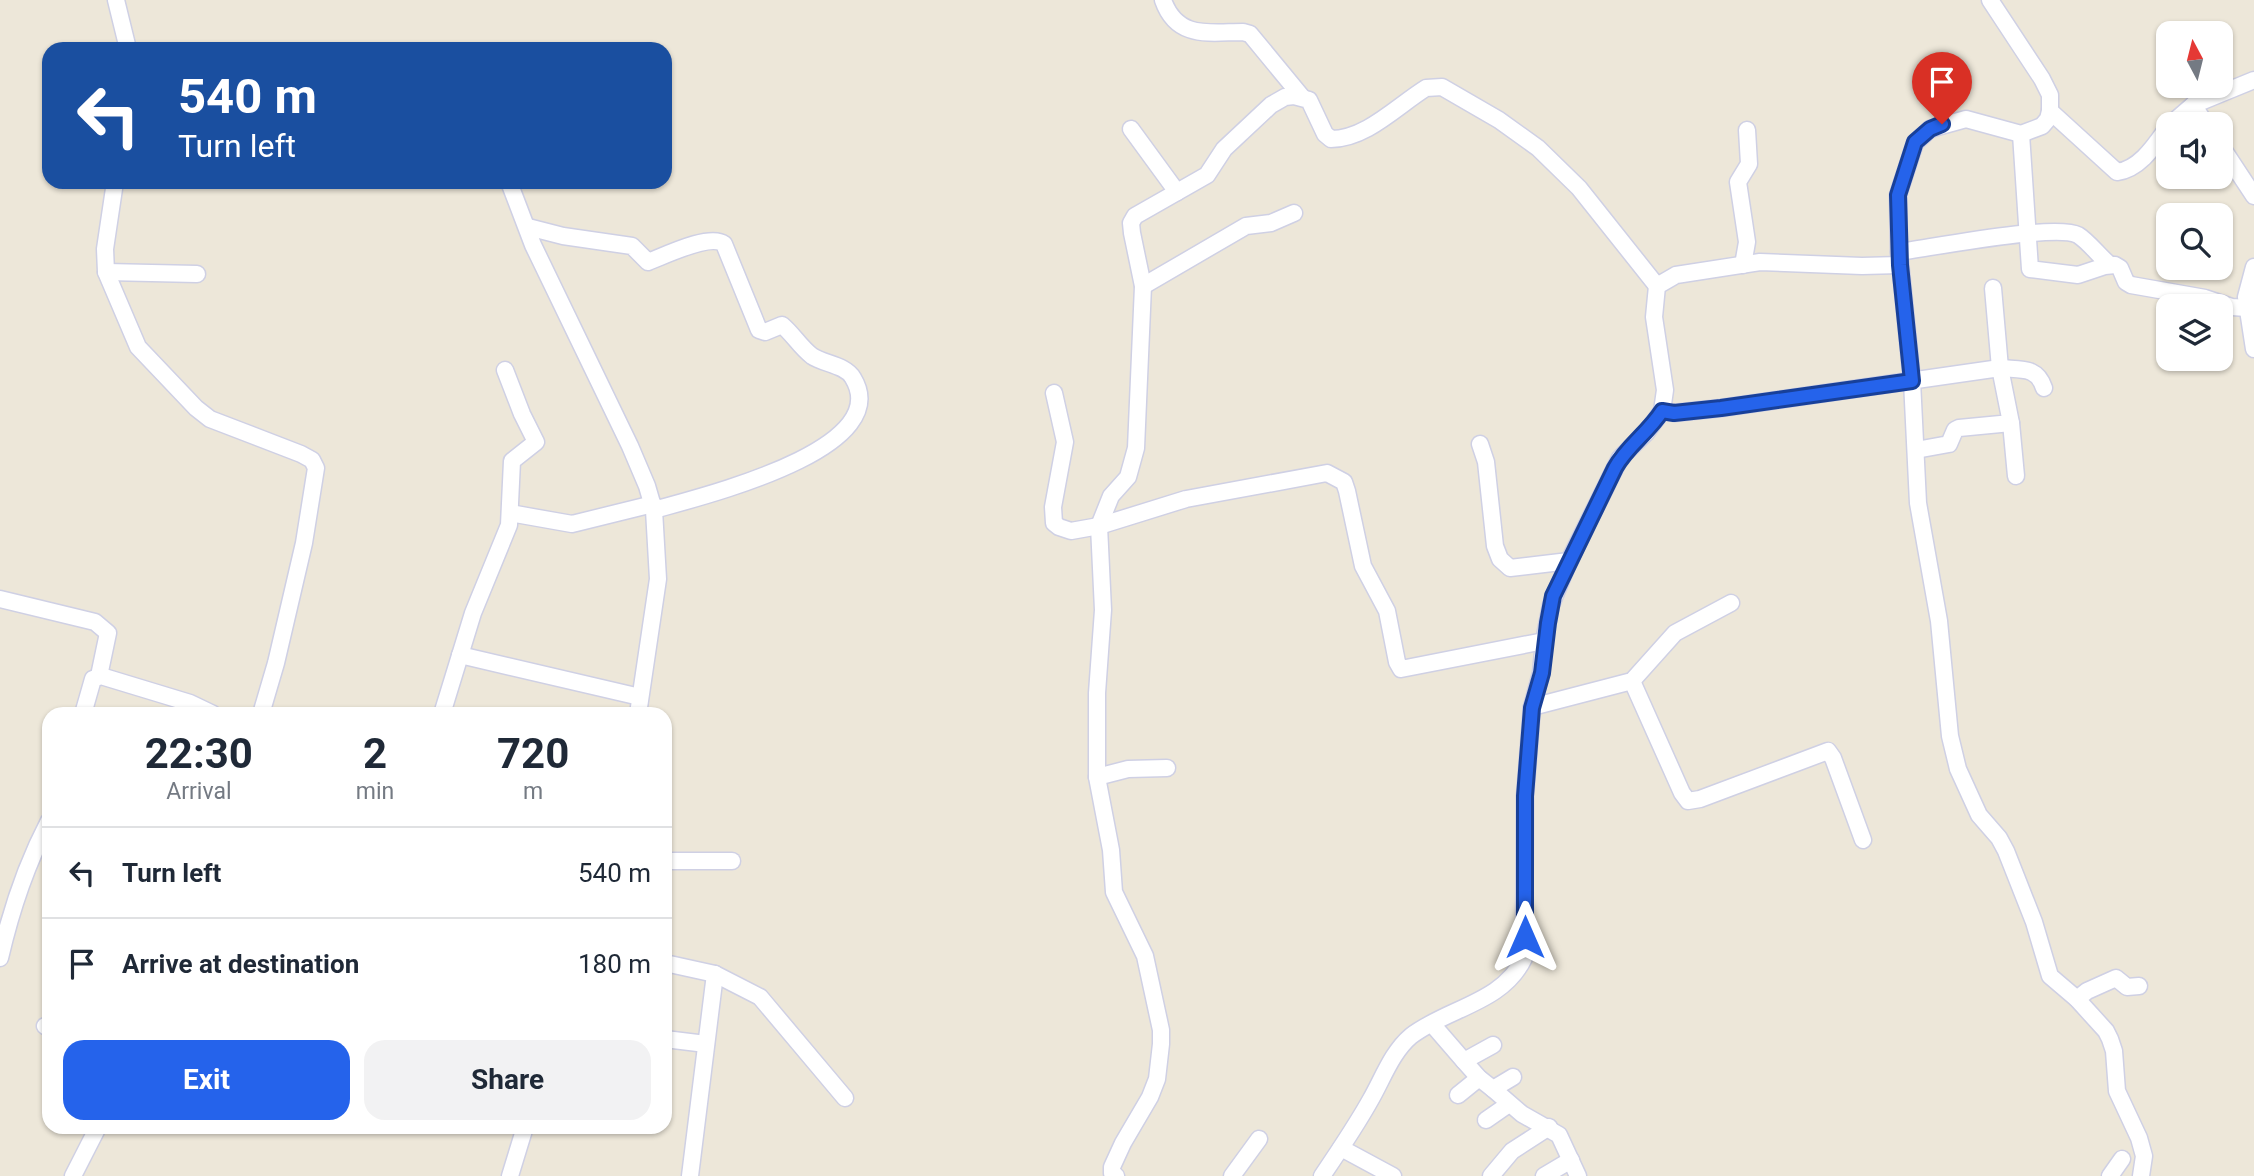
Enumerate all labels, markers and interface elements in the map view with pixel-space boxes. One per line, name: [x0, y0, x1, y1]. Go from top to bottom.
north arrow: [2156, 21, 2233, 98]
map controls: [2156, 21, 2233, 371]
pin: [1912, 52, 1972, 124]
icon: arrive: [1923, 63, 1961, 101]
text: 540 m: [178, 68, 317, 125]
icon: left: [63, 70, 154, 161]
button: sound: [2156, 112, 2233, 189]
text: Turn left: [178, 127, 296, 165]
button: search: [2156, 203, 2233, 280]
button: layers: [2156, 294, 2233, 371]
text: 22:30: [145, 729, 253, 778]
text: 2: [363, 729, 387, 778]
text: 720: [497, 729, 569, 778]
text: Arrival: [166, 778, 232, 805]
text: min: [356, 778, 394, 805]
text: m: [523, 778, 543, 805]
icon: left: [63, 854, 101, 892]
text: Turn left: [122, 858, 221, 888]
text: 540 m: [578, 858, 651, 888]
position arrow: [1488, 900, 1562, 974]
icon: arrive: [63, 945, 101, 983]
text: Arrive at destination: [122, 949, 359, 979]
text: 180 m: [578, 949, 651, 979]
button: Exit: [63, 1040, 350, 1120]
button: Share: [364, 1040, 651, 1120]

